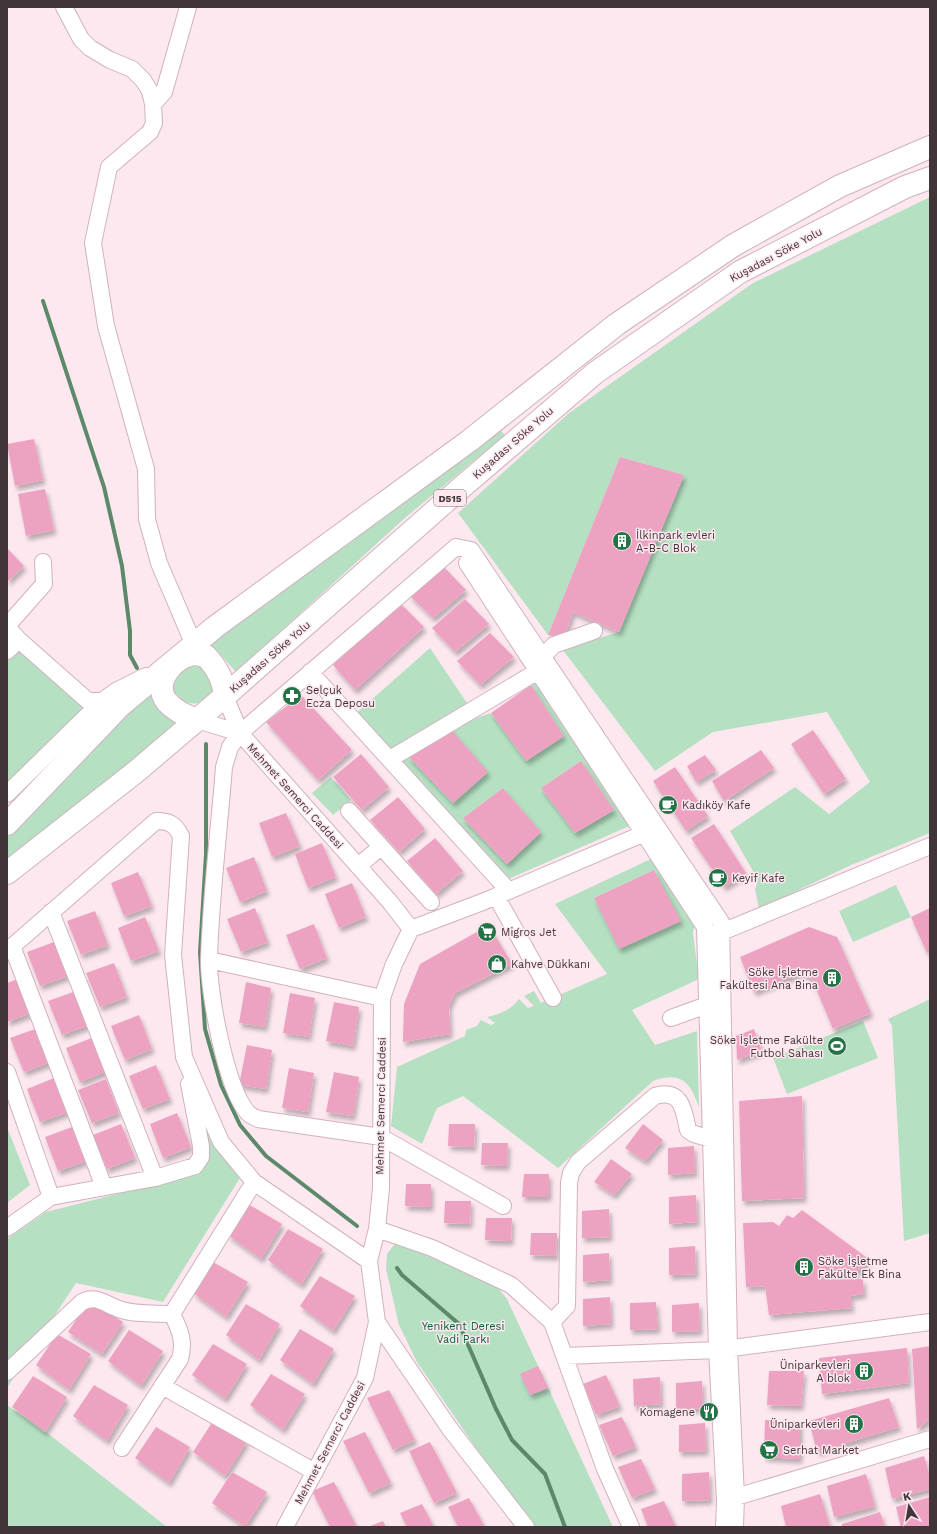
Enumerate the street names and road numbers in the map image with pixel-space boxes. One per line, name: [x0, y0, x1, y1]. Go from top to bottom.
street label: Kuşadası Söke Yolu: [728, 225, 824, 285]
street label: Kuşadası Söke Yolu: [470, 404, 556, 482]
road number: D515: [434, 490, 466, 506]
street label: Kuşadası Söke Yolu: [227, 618, 313, 696]
street label: Mehmet Semerci Caddesi: [244, 741, 346, 851]
street label: Mehmet Semerci Caddesi: [373, 1037, 389, 1175]
street label: Mehmet Semerci Caddesi: [292, 1379, 368, 1507]

